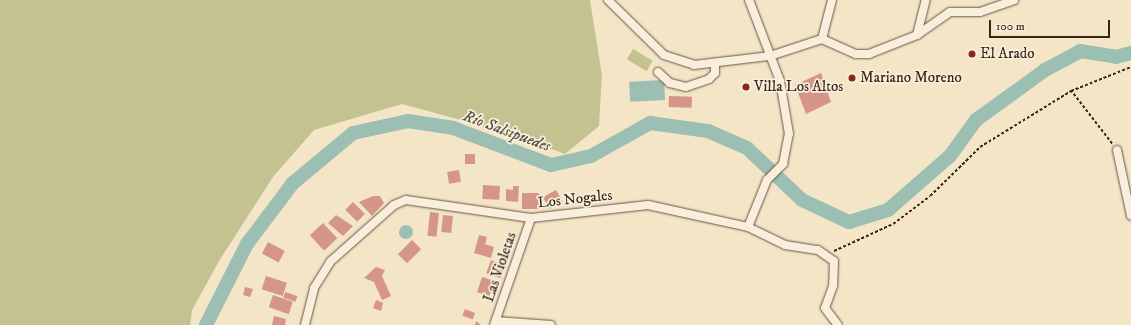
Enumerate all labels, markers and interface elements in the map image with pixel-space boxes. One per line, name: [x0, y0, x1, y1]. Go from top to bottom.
scale bar: [991, 12, 1112, 38]
text: 100 m: [996, 19, 1025, 34]
place label: El Arado: [980, 45, 1035, 63]
marker: El Arado: [967, 49, 977, 59]
place label: Mariano Moreno: [860, 69, 962, 87]
marker: Mariano Moreno: [847, 73, 857, 83]
place label: Villa Los Altos: [754, 78, 843, 96]
marker: Villa Los Altos: [741, 82, 751, 92]
water label: Río Salsipuedes: [461, 106, 553, 156]
street label: Los Nogales: [537, 186, 613, 212]
street label: Las Violetas: [480, 230, 520, 304]

